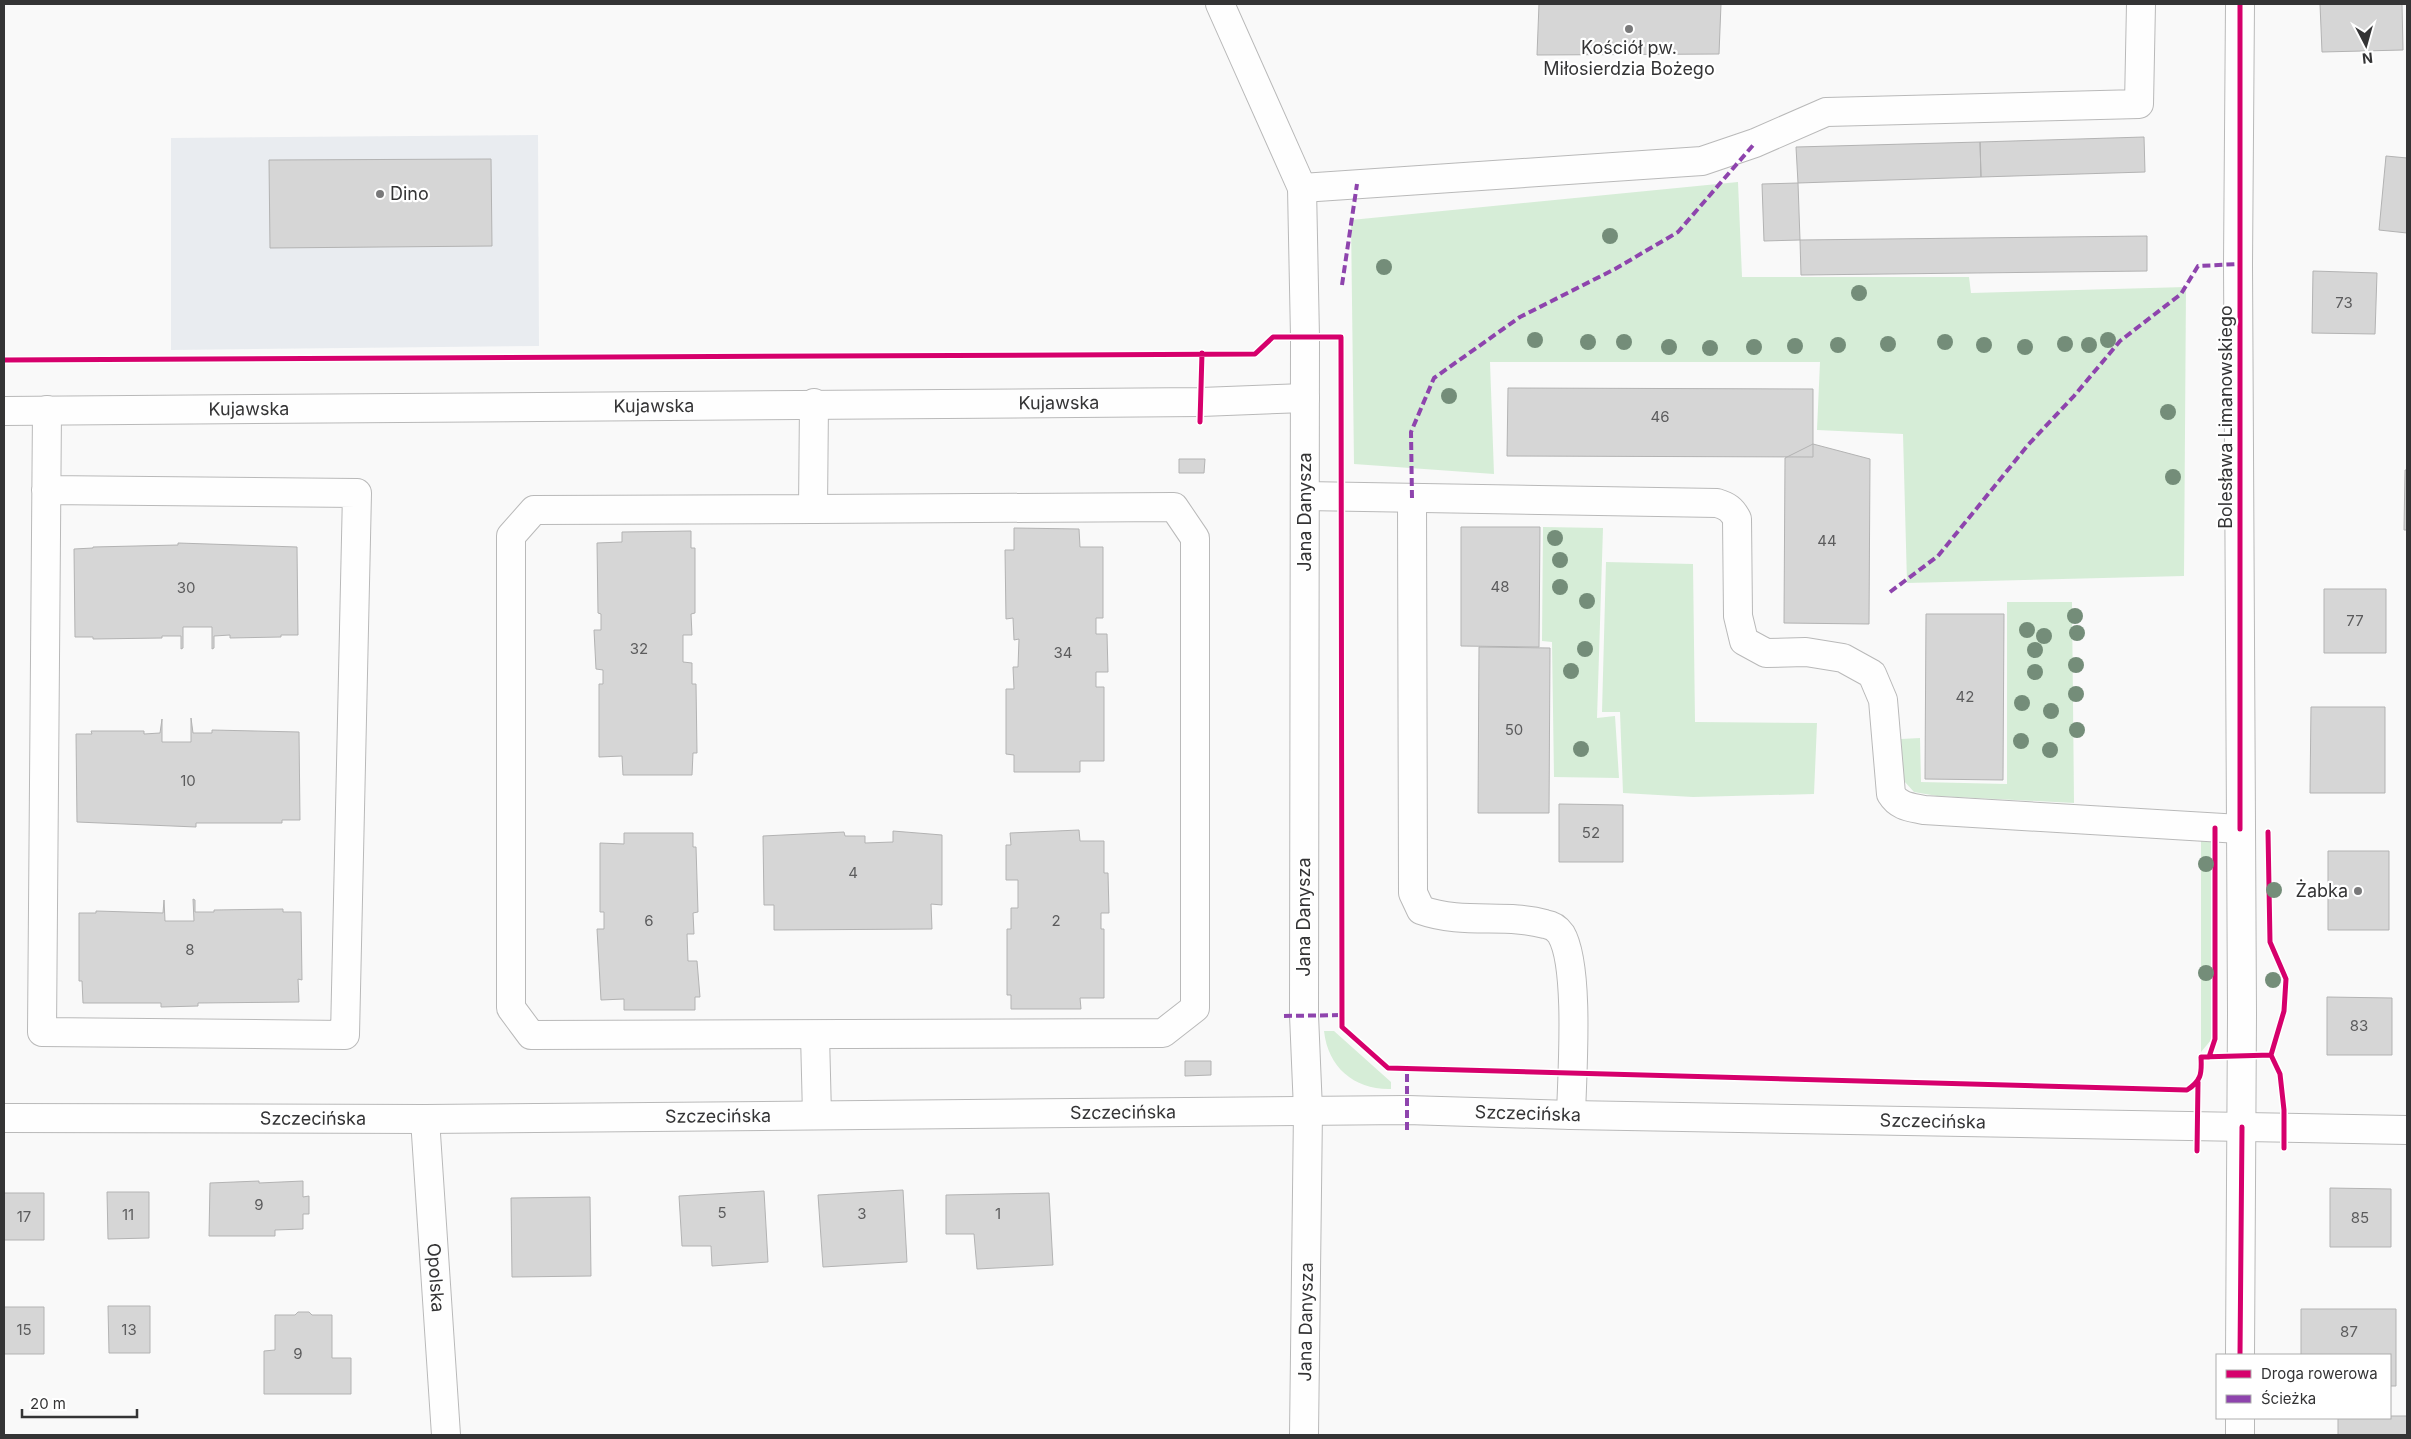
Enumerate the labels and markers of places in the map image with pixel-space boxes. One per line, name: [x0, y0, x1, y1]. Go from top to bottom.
marker: Kościół pw. Miłosierdzia Bożego: [1623, 23, 1635, 35]
place label: Kościół pw. Miłosierdzia Bożego: [1543, 37, 1715, 79]
place label: Dino: [390, 183, 429, 204]
marker: Dino: [374, 188, 386, 200]
place label: Żabka: [2296, 879, 2348, 901]
marker: Żabka: [2352, 885, 2364, 897]

